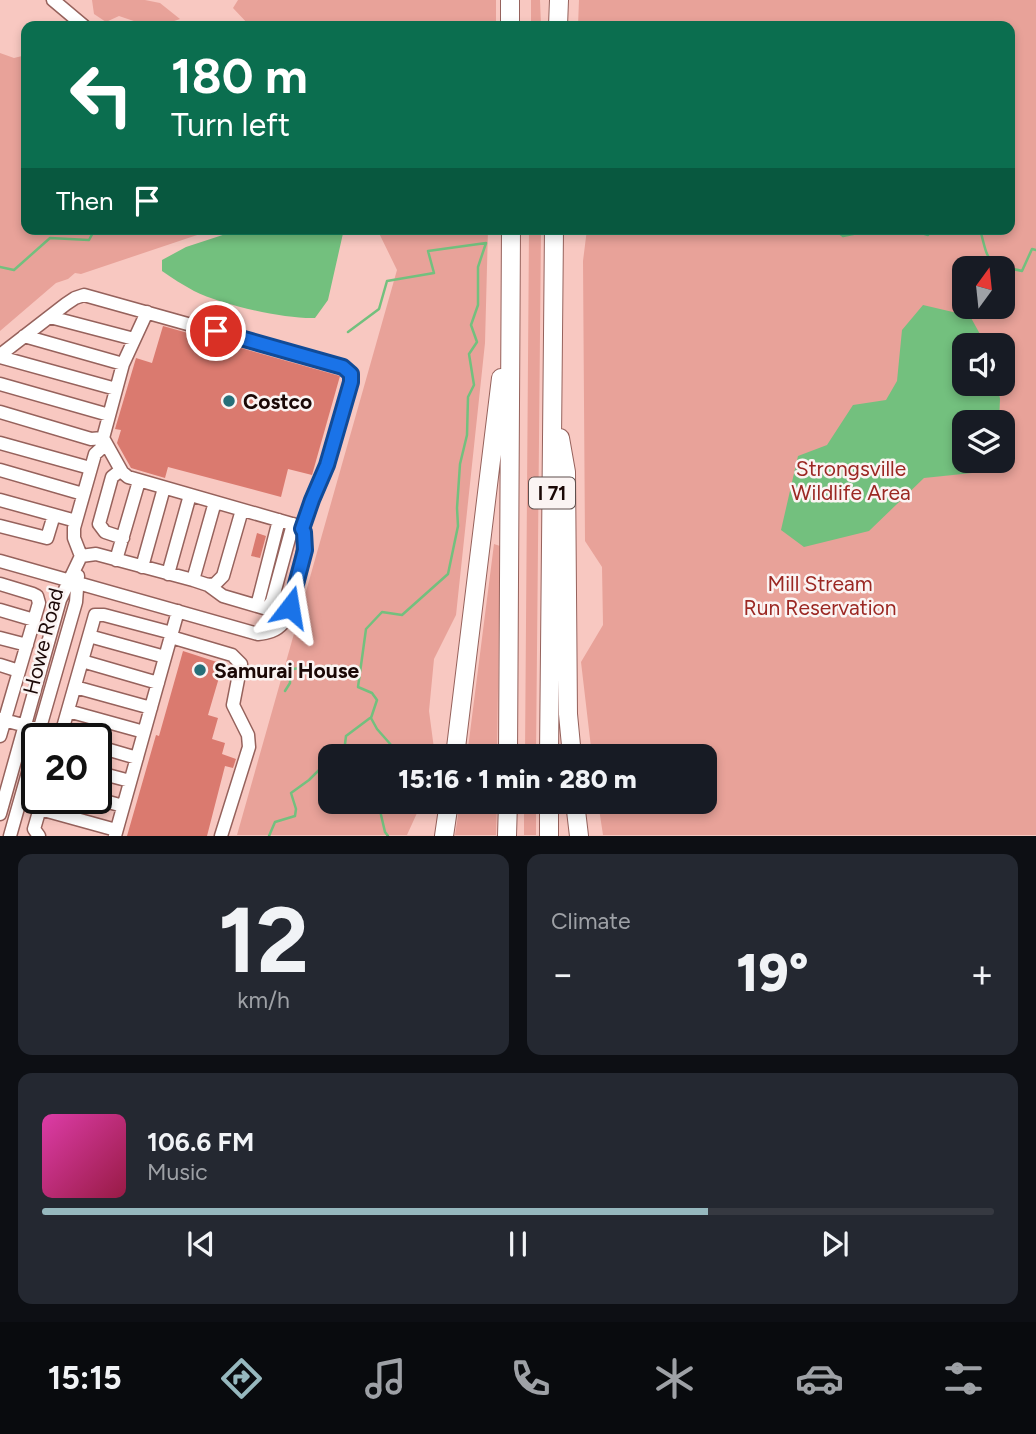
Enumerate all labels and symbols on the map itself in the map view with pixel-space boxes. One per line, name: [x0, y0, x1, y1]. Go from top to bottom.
north arrow: [952, 256, 1015, 318]
pin: [186, 301, 246, 361]
place label: Costco: [243, 389, 312, 414]
marker: Costco: [221, 393, 237, 409]
park label: Strongsville Wildlife Area: [791, 456, 911, 505]
road number: I 71: [529, 478, 575, 508]
position arrow: [253, 570, 327, 644]
park label: Mill Stream Run Reservation: [744, 571, 896, 620]
street label: Howe Road: [18, 585, 68, 697]
place label: Samurai House: [214, 658, 359, 683]
marker: Samurai House: [192, 662, 208, 678]
speed limit sign: 20: [21, 723, 112, 814]

